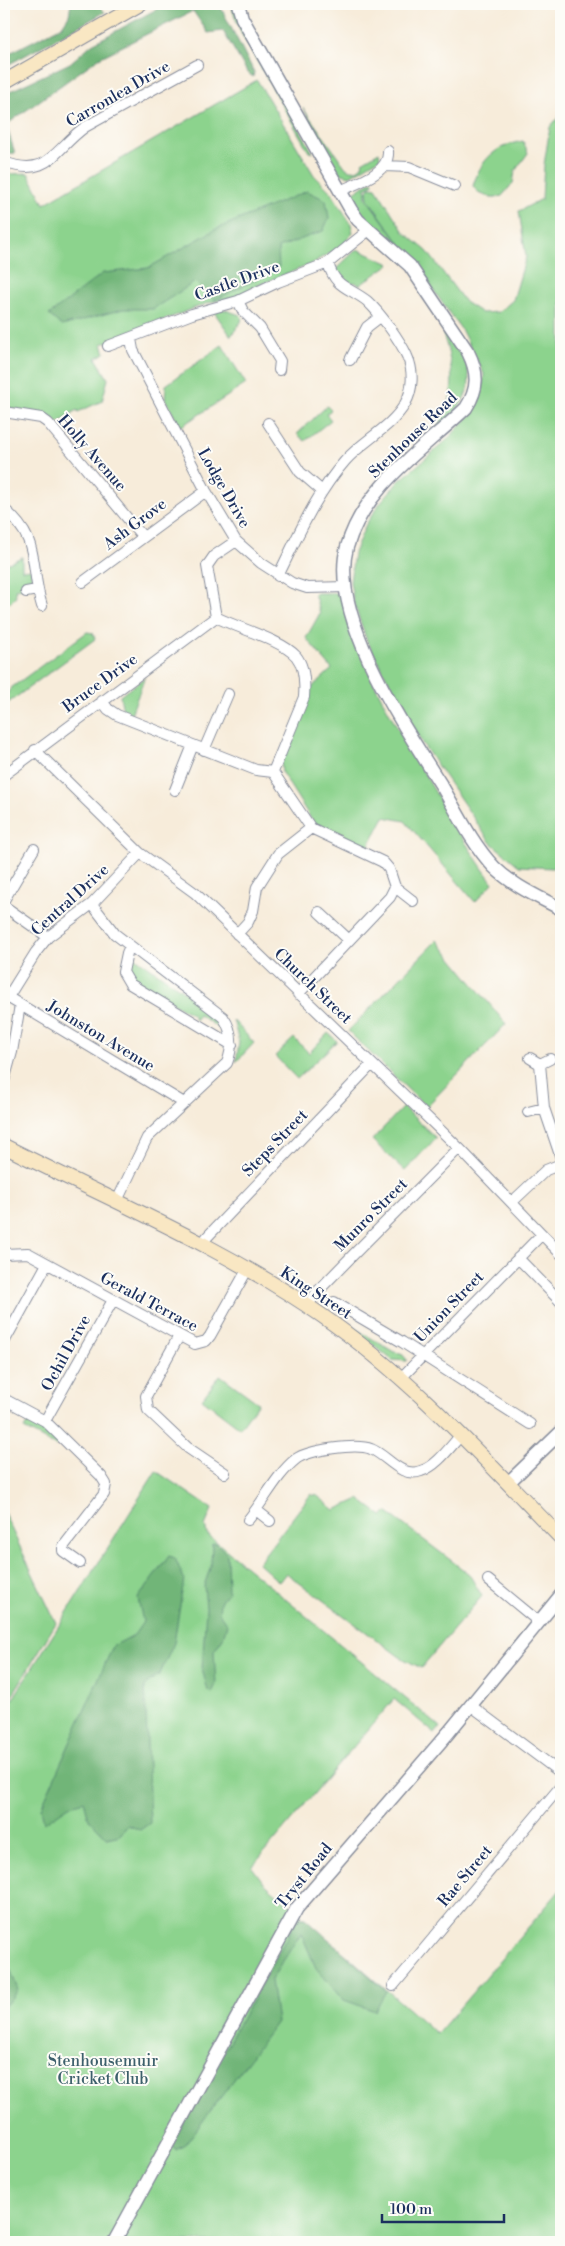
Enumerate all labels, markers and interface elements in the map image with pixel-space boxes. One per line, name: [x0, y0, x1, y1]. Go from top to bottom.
street label: Carronlea Drive: [63, 56, 173, 132]
street label: Castle Drive: [192, 256, 282, 306]
street label: Stenhouse Road: [365, 388, 461, 482]
street label: Holly Avenue: [53, 411, 131, 495]
street label: Lodge Drive: [193, 445, 255, 531]
street label: Ash Grove: [99, 494, 170, 555]
street label: Bruce Drive: [58, 649, 141, 718]
street label: Central Drive: [27, 860, 113, 940]
street label: Church Street: [270, 944, 356, 1028]
street label: Johnston Avenue: [43, 995, 158, 1076]
street label: Steps Street: [238, 1105, 312, 1181]
street label: Munro Street: [330, 1174, 412, 1256]
street label: King Street: [276, 1262, 356, 1324]
street label: Union Street: [410, 1267, 488, 1347]
street label: Gerald Terrace: [97, 1268, 201, 1336]
street label: Ochil Drive: [37, 1311, 95, 1395]
street label: Tryst Road: [271, 1839, 337, 1913]
street label: Rae Street: [433, 1841, 497, 1911]
park label: Stenhousemuir Cricket Club: [48, 2051, 158, 2089]
scale bar: [382, 2191, 505, 2223]
text: 100 m: [390, 2200, 432, 2219]

